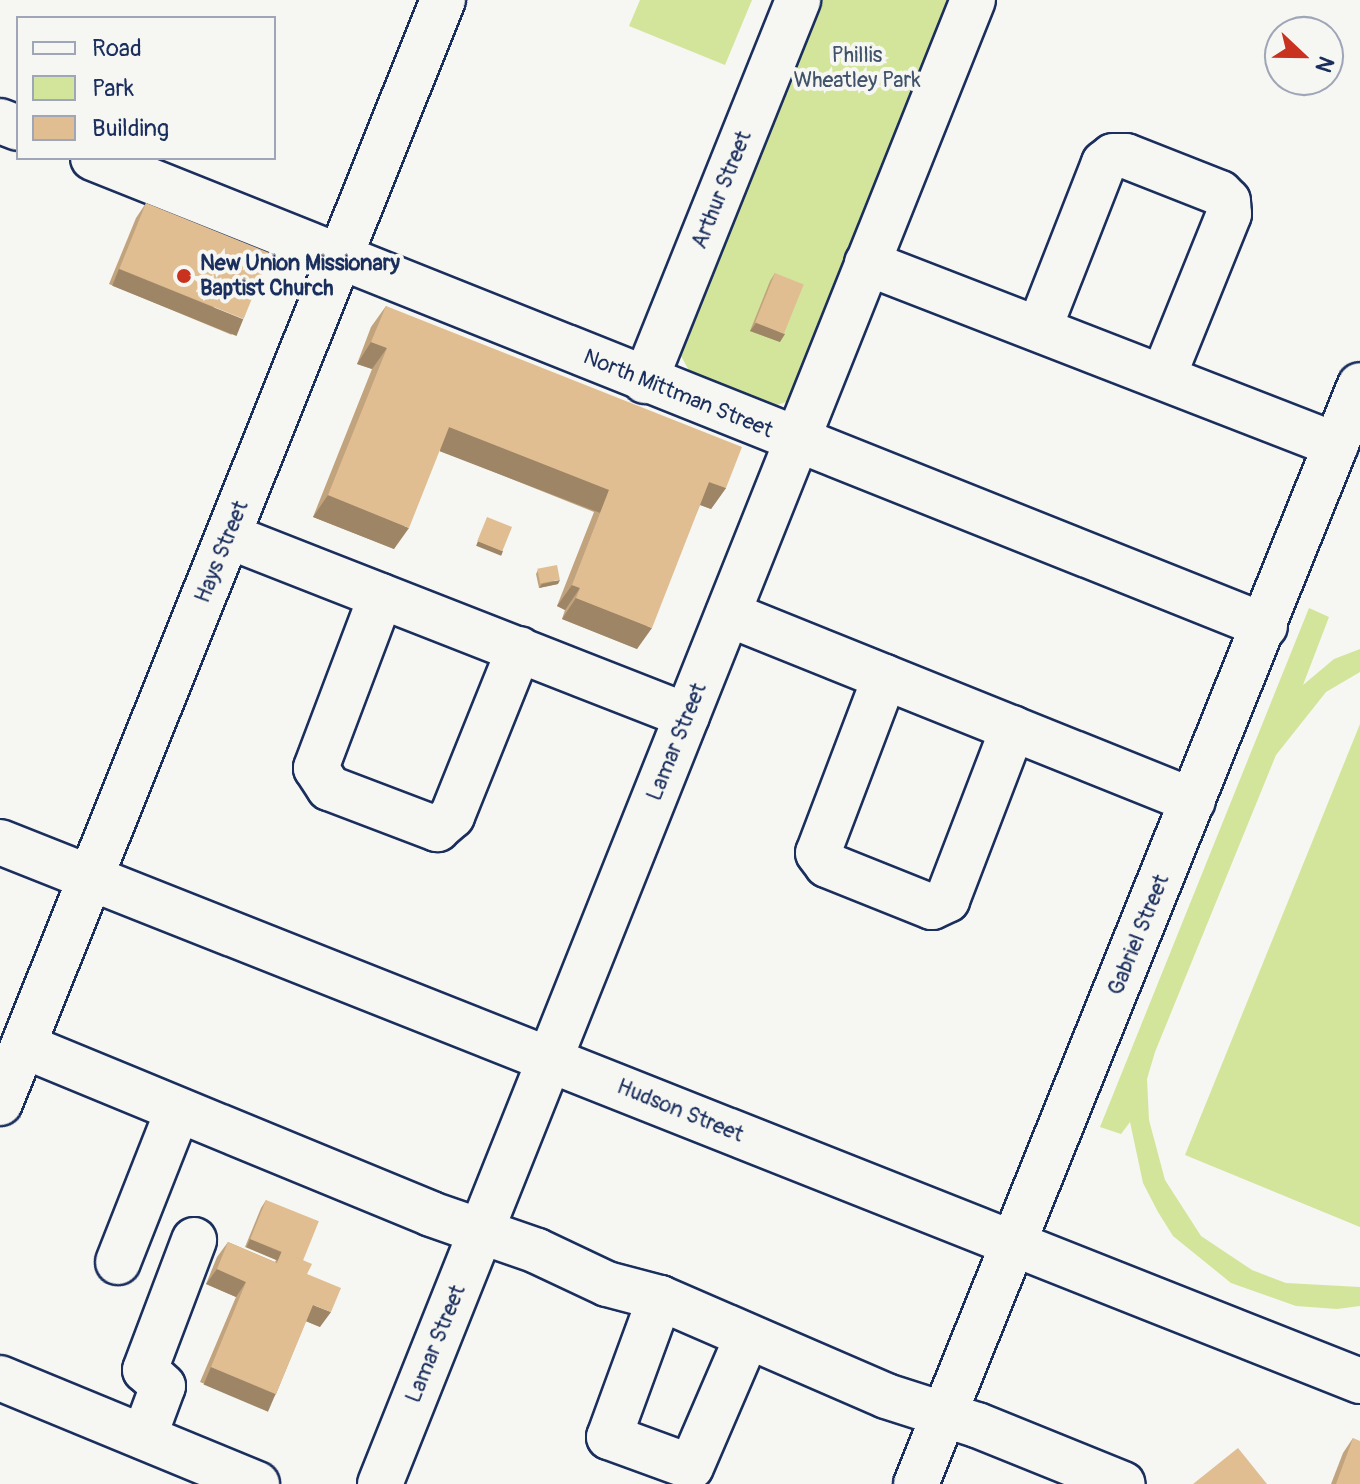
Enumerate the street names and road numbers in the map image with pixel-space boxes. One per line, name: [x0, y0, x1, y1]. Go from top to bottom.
street label: Arthur Street: [686, 127, 758, 253]
street label: North Mittman Street: [579, 344, 777, 444]
street label: Hays Street: [190, 497, 254, 607]
street label: Lamar Street: [641, 679, 713, 805]
street label: Gabriel Street: [1103, 871, 1175, 999]
street label: Hudson Street: [613, 1074, 747, 1148]
street label: Lamar Street: [400, 1281, 472, 1407]

